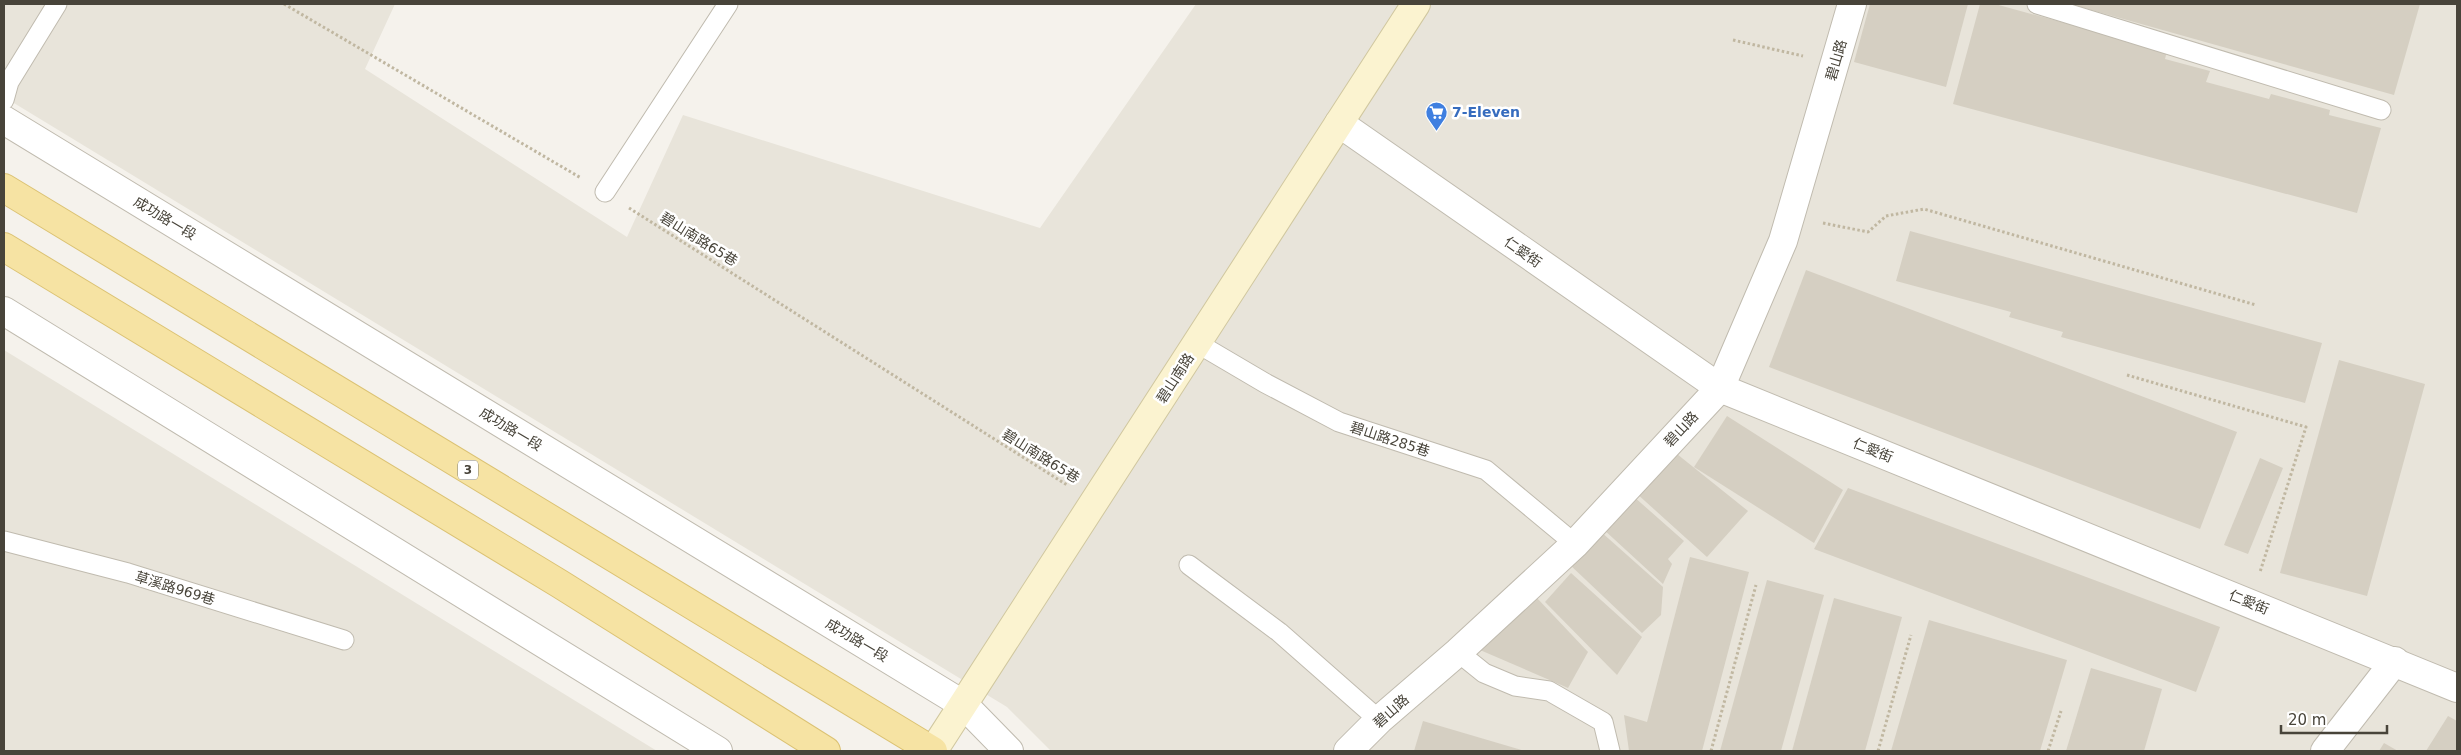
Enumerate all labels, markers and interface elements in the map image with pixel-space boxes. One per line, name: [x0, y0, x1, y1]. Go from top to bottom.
street label: 碧山路: [1823, 38, 1849, 82]
supermarket icon: 7-Eleven: [1424, 100, 1448, 131]
place label: 7-Eleven: [1452, 104, 1520, 120]
street label: 成功路一段: [131, 193, 199, 243]
street label: 碧山南路65巷: [658, 209, 740, 269]
street label: 仁愛街: [1501, 233, 1545, 271]
street label: 碧山南路: [1153, 350, 1197, 406]
street label: 成功路一段: [477, 404, 545, 454]
street label: 碧山路: [1661, 408, 1701, 450]
street label: 碧山路285巷: [1348, 419, 1432, 459]
street label: 碧山南路65巷: [1000, 426, 1082, 486]
street label: 仁愛街: [1851, 435, 1895, 465]
road number: 3: [458, 460, 478, 480]
street label: 草溪路969巷: [133, 568, 217, 608]
street label: 仁愛街: [2227, 587, 2271, 617]
street label: 成功路一段: [823, 615, 891, 665]
street label: 碧山路: [1370, 691, 1412, 731]
scale bar: [2281, 702, 2387, 734]
text: 20 m: [2288, 711, 2326, 729]

